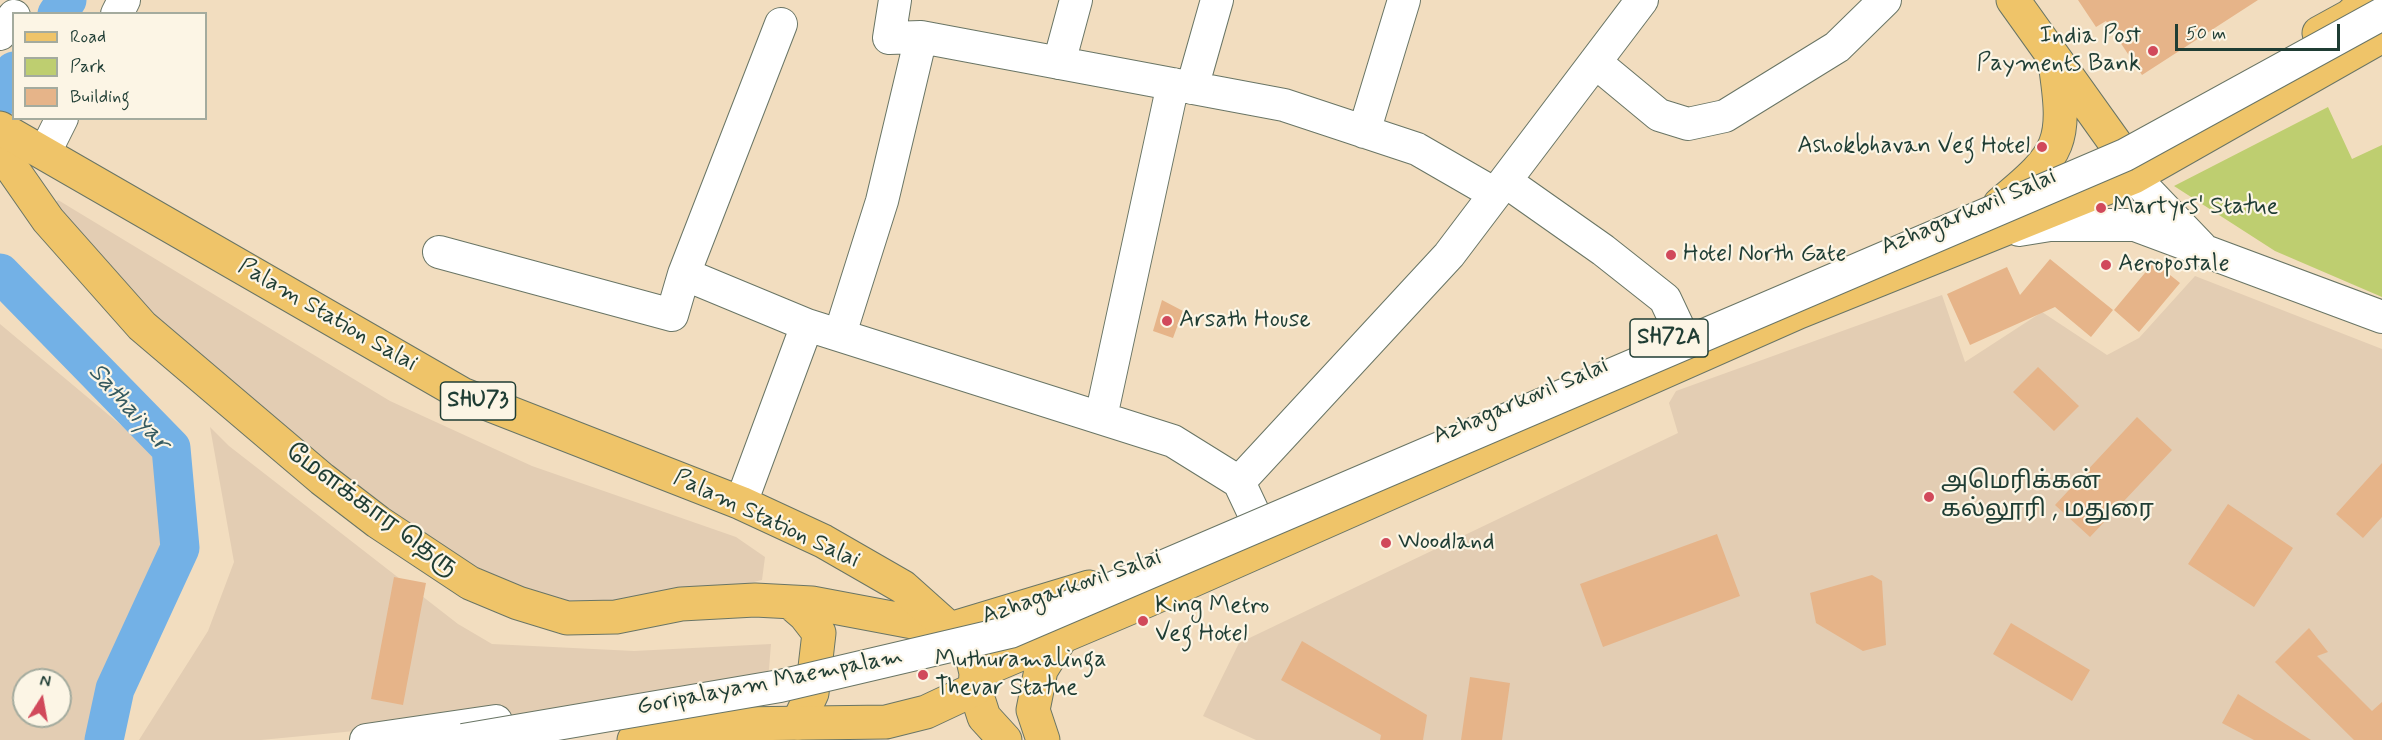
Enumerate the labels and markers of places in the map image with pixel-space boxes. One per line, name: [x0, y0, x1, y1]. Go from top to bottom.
place label: India Post Payments Bank: [1977, 23, 2141, 79]
marker: India Post Payments Bank: [2146, 44, 2160, 58]
place label: Ashokbhavan Veg Hotel: [1797, 133, 2030, 161]
marker: Ashokbhavan Veg Hotel: [2035, 140, 2049, 154]
place label: Martyrs' Statue: [2113, 194, 2278, 222]
marker: Martyrs' Statue: [2094, 201, 2108, 215]
place label: Hotel North Gate: [1683, 241, 1847, 269]
marker: Hotel North Gate: [1664, 248, 1678, 262]
place label: Aeropostale: [2118, 251, 2230, 279]
marker: Aeropostale: [2099, 258, 2113, 272]
place label: Arsath House: [1179, 307, 1311, 335]
marker: Arsath House: [1160, 314, 1174, 328]
place label: அமெரிக்கன் கல்லூரி , மதுரை: [1941, 469, 2154, 525]
marker: அமெரிக்கன் கல்லூரி , மதுரை: [1922, 490, 1936, 504]
place label: Woodland: [1398, 529, 1494, 557]
marker: Woodland: [1379, 536, 1393, 550]
place label: King Metro Veg Hotel: [1155, 593, 1270, 649]
marker: King Metro Veg Hotel: [1136, 614, 1150, 628]
place label: Muthuramalinga Thevar Statue: [935, 647, 1107, 703]
marker: Muthuramalinga Thevar Statue: [916, 668, 930, 682]

